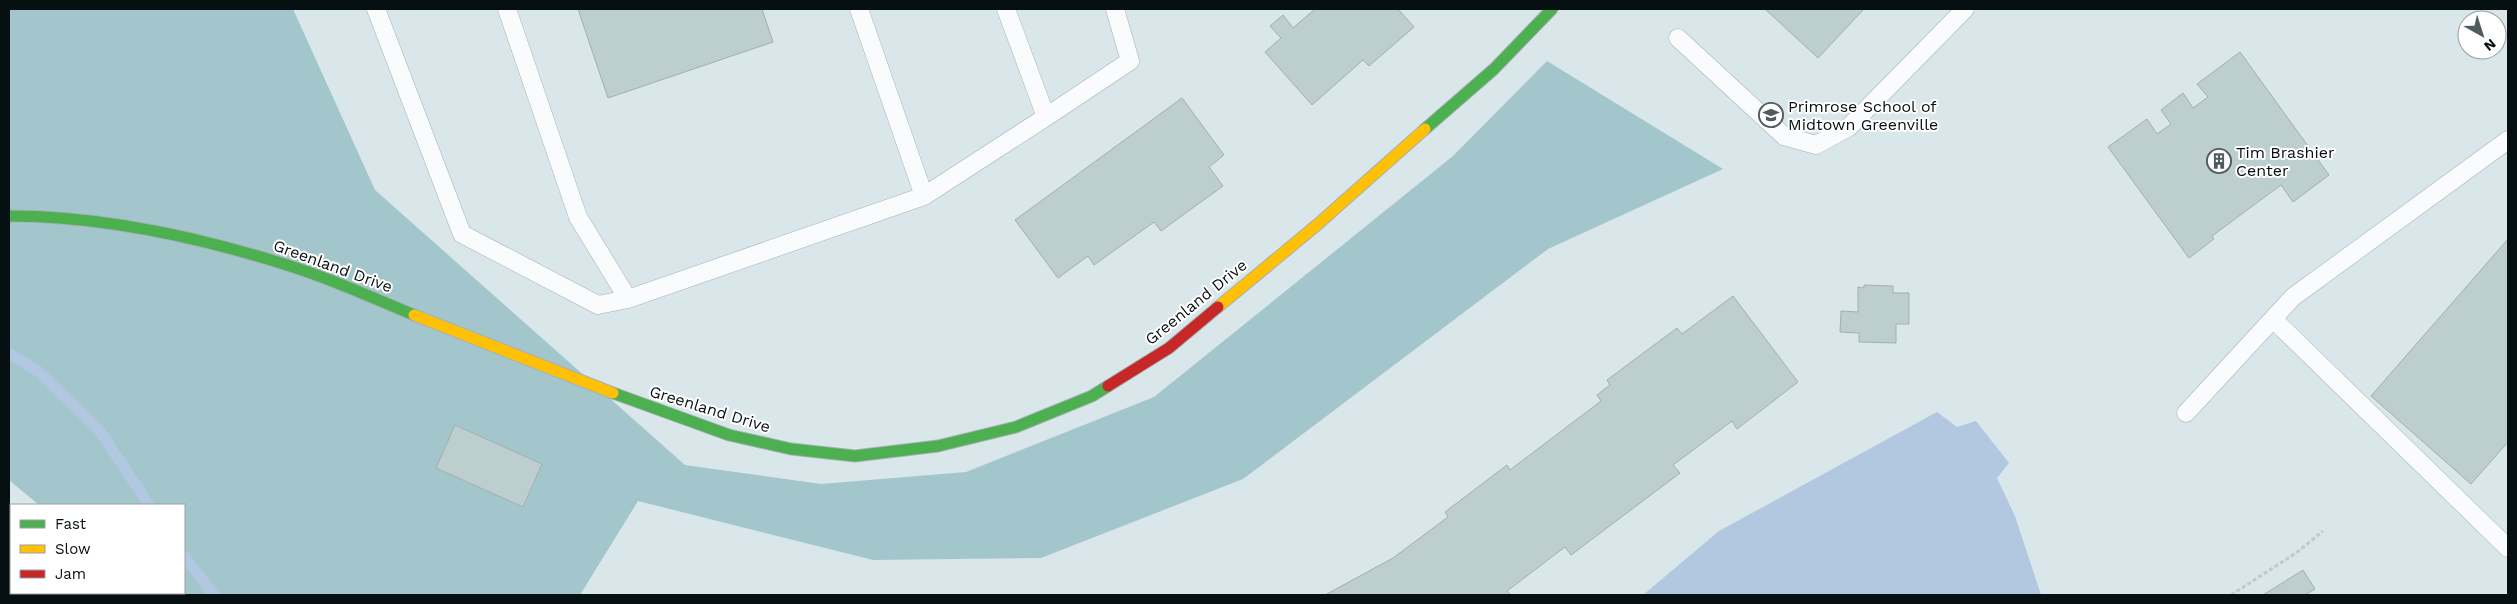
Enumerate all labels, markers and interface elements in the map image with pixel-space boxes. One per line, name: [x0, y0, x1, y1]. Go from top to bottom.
north arrow: [2457, 10, 2507, 60]
text: N: [2481, 36, 2499, 55]
place label: Primrose School of Midtown Greenville: [1788, 97, 1938, 134]
school or university icon: Primrose School of Midtown Greenville: [1758, 102, 1784, 128]
place label: Tim Brashier Center: [2236, 143, 2335, 180]
building icon: Tim Brashier Center: [2206, 148, 2232, 174]
street label: Greenland Drive: [271, 236, 395, 296]
street label: Greenland Drive: [1141, 255, 1251, 349]
street label: Greenland Drive: [647, 382, 773, 436]
legend: [10, 504, 185, 594]
text: Fast: [55, 515, 87, 533]
text: Slow: [55, 540, 91, 558]
text: Jam: [55, 565, 86, 583]

